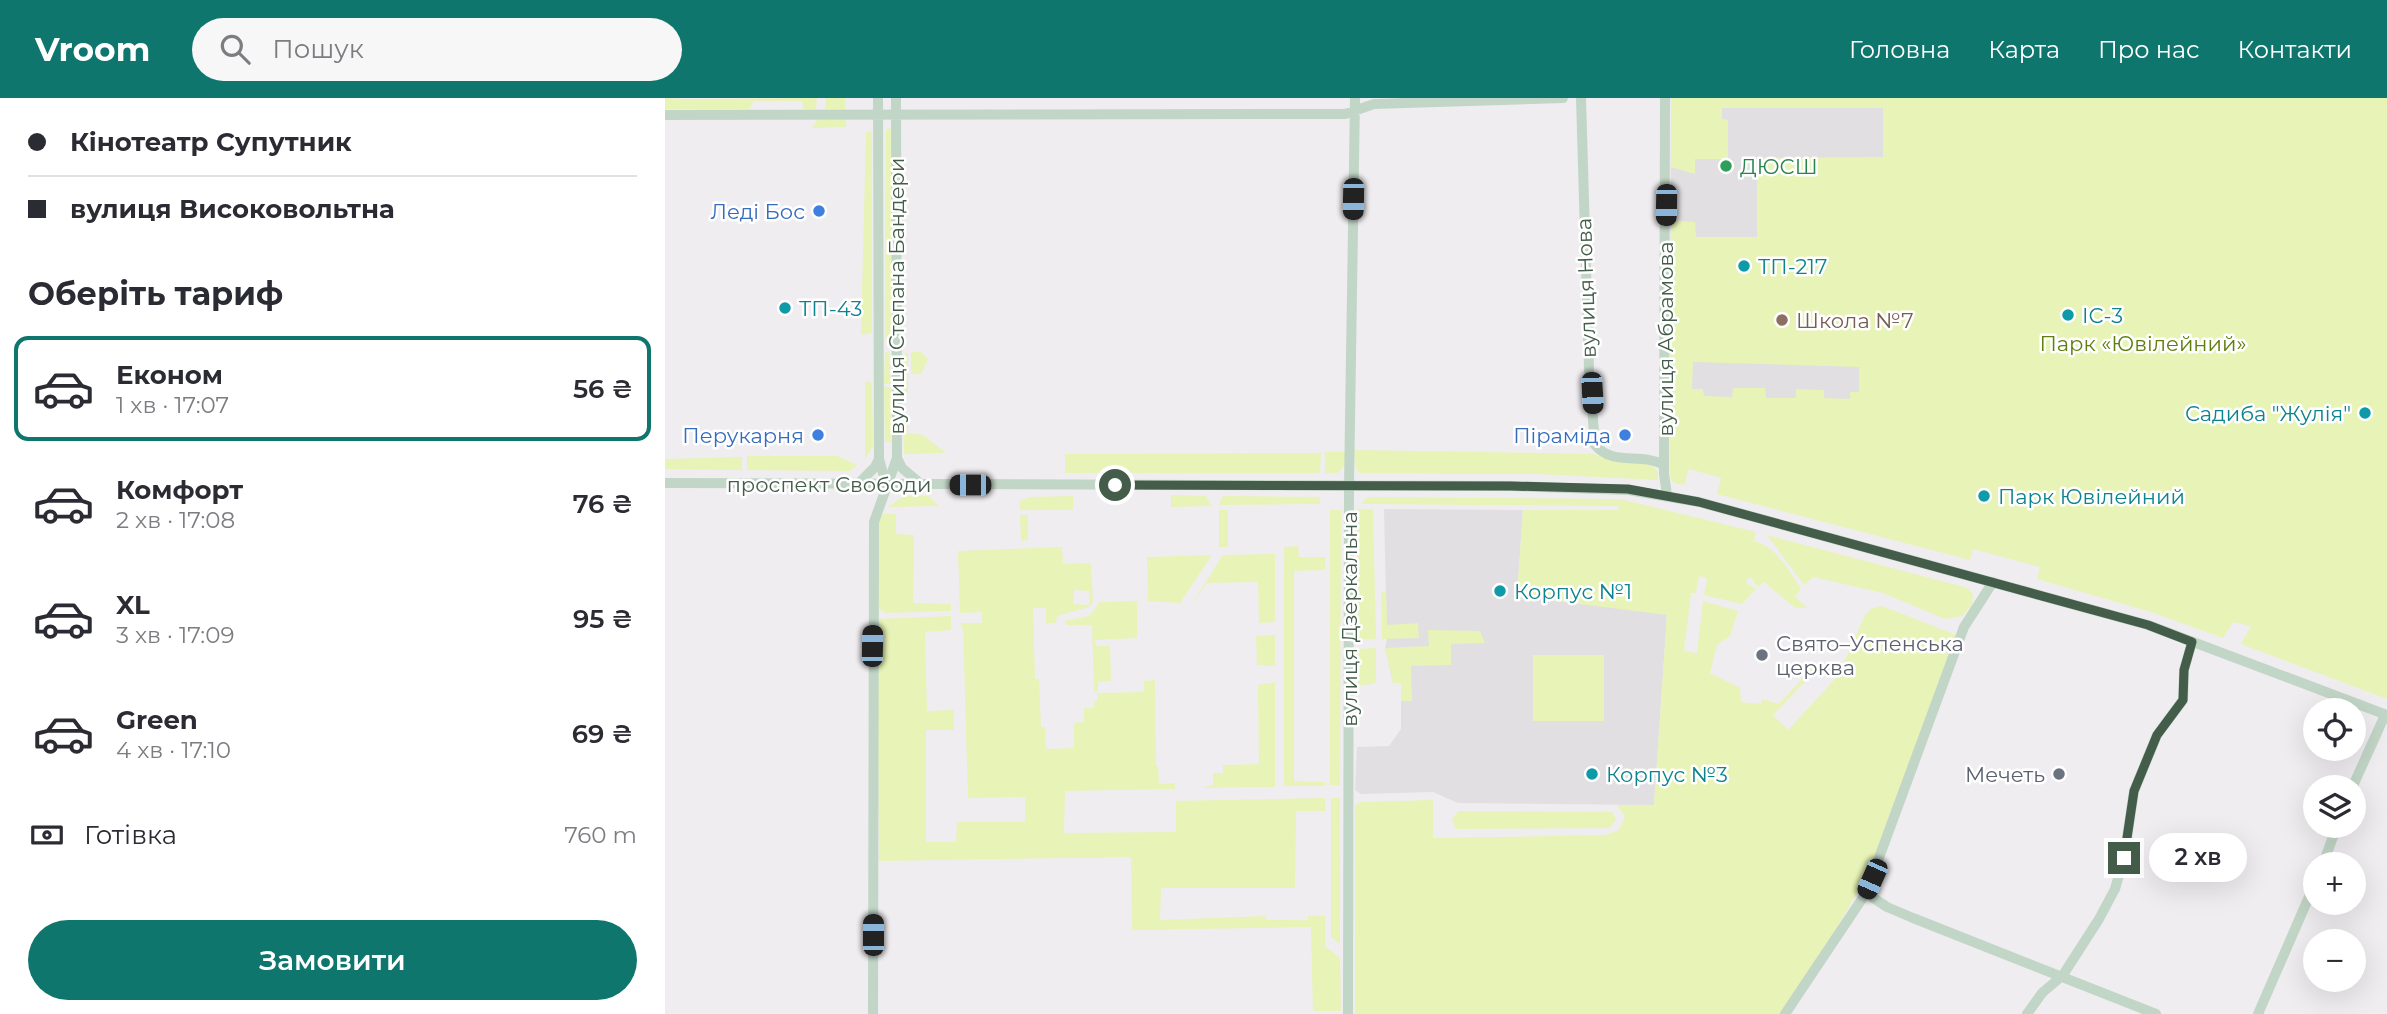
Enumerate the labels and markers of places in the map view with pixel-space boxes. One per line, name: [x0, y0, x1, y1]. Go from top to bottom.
place label: ДЮСШ: [1740, 154, 1818, 179]
marker: ДЮСШ: [1718, 158, 1734, 174]
place label: Леді Бос: [710, 199, 805, 224]
marker: Леді Бос: [811, 203, 827, 219]
place label: ТП-217: [1758, 254, 1827, 279]
marker: ТП-217: [1736, 258, 1752, 274]
place label: ТП-43: [799, 296, 862, 321]
marker: ТП-43: [777, 300, 793, 316]
place label: ІС-3: [2082, 303, 2123, 328]
marker: ІС-3: [2060, 307, 2076, 323]
place label: Школа №7: [1796, 308, 1914, 333]
marker: Школа №7: [1774, 312, 1790, 328]
place label: Садиба "Жулія": [2185, 401, 2351, 426]
marker: Садиба "Жулія": [2357, 405, 2373, 421]
place label: Перукарня: [682, 423, 804, 448]
place label: Піраміда: [1513, 423, 1611, 448]
marker: Перукарня: [810, 427, 826, 443]
marker: Піраміда: [1617, 427, 1633, 443]
place label: Парк Ювілейний: [1998, 484, 2185, 509]
marker: Парк Ювілейний: [1976, 488, 1992, 504]
place label: Корпус №1: [1514, 579, 1632, 604]
marker: Корпус №1: [1492, 583, 1508, 599]
place label: Свято–Успенська церква: [1776, 631, 1964, 680]
marker: Свято–Успенська церква: [1754, 647, 1770, 663]
place label: Корпус №3: [1606, 762, 1728, 787]
place label: Мечеть: [1965, 762, 2045, 787]
marker: Корпус №3: [1584, 766, 1600, 782]
marker: Мечеть: [2051, 766, 2067, 782]

